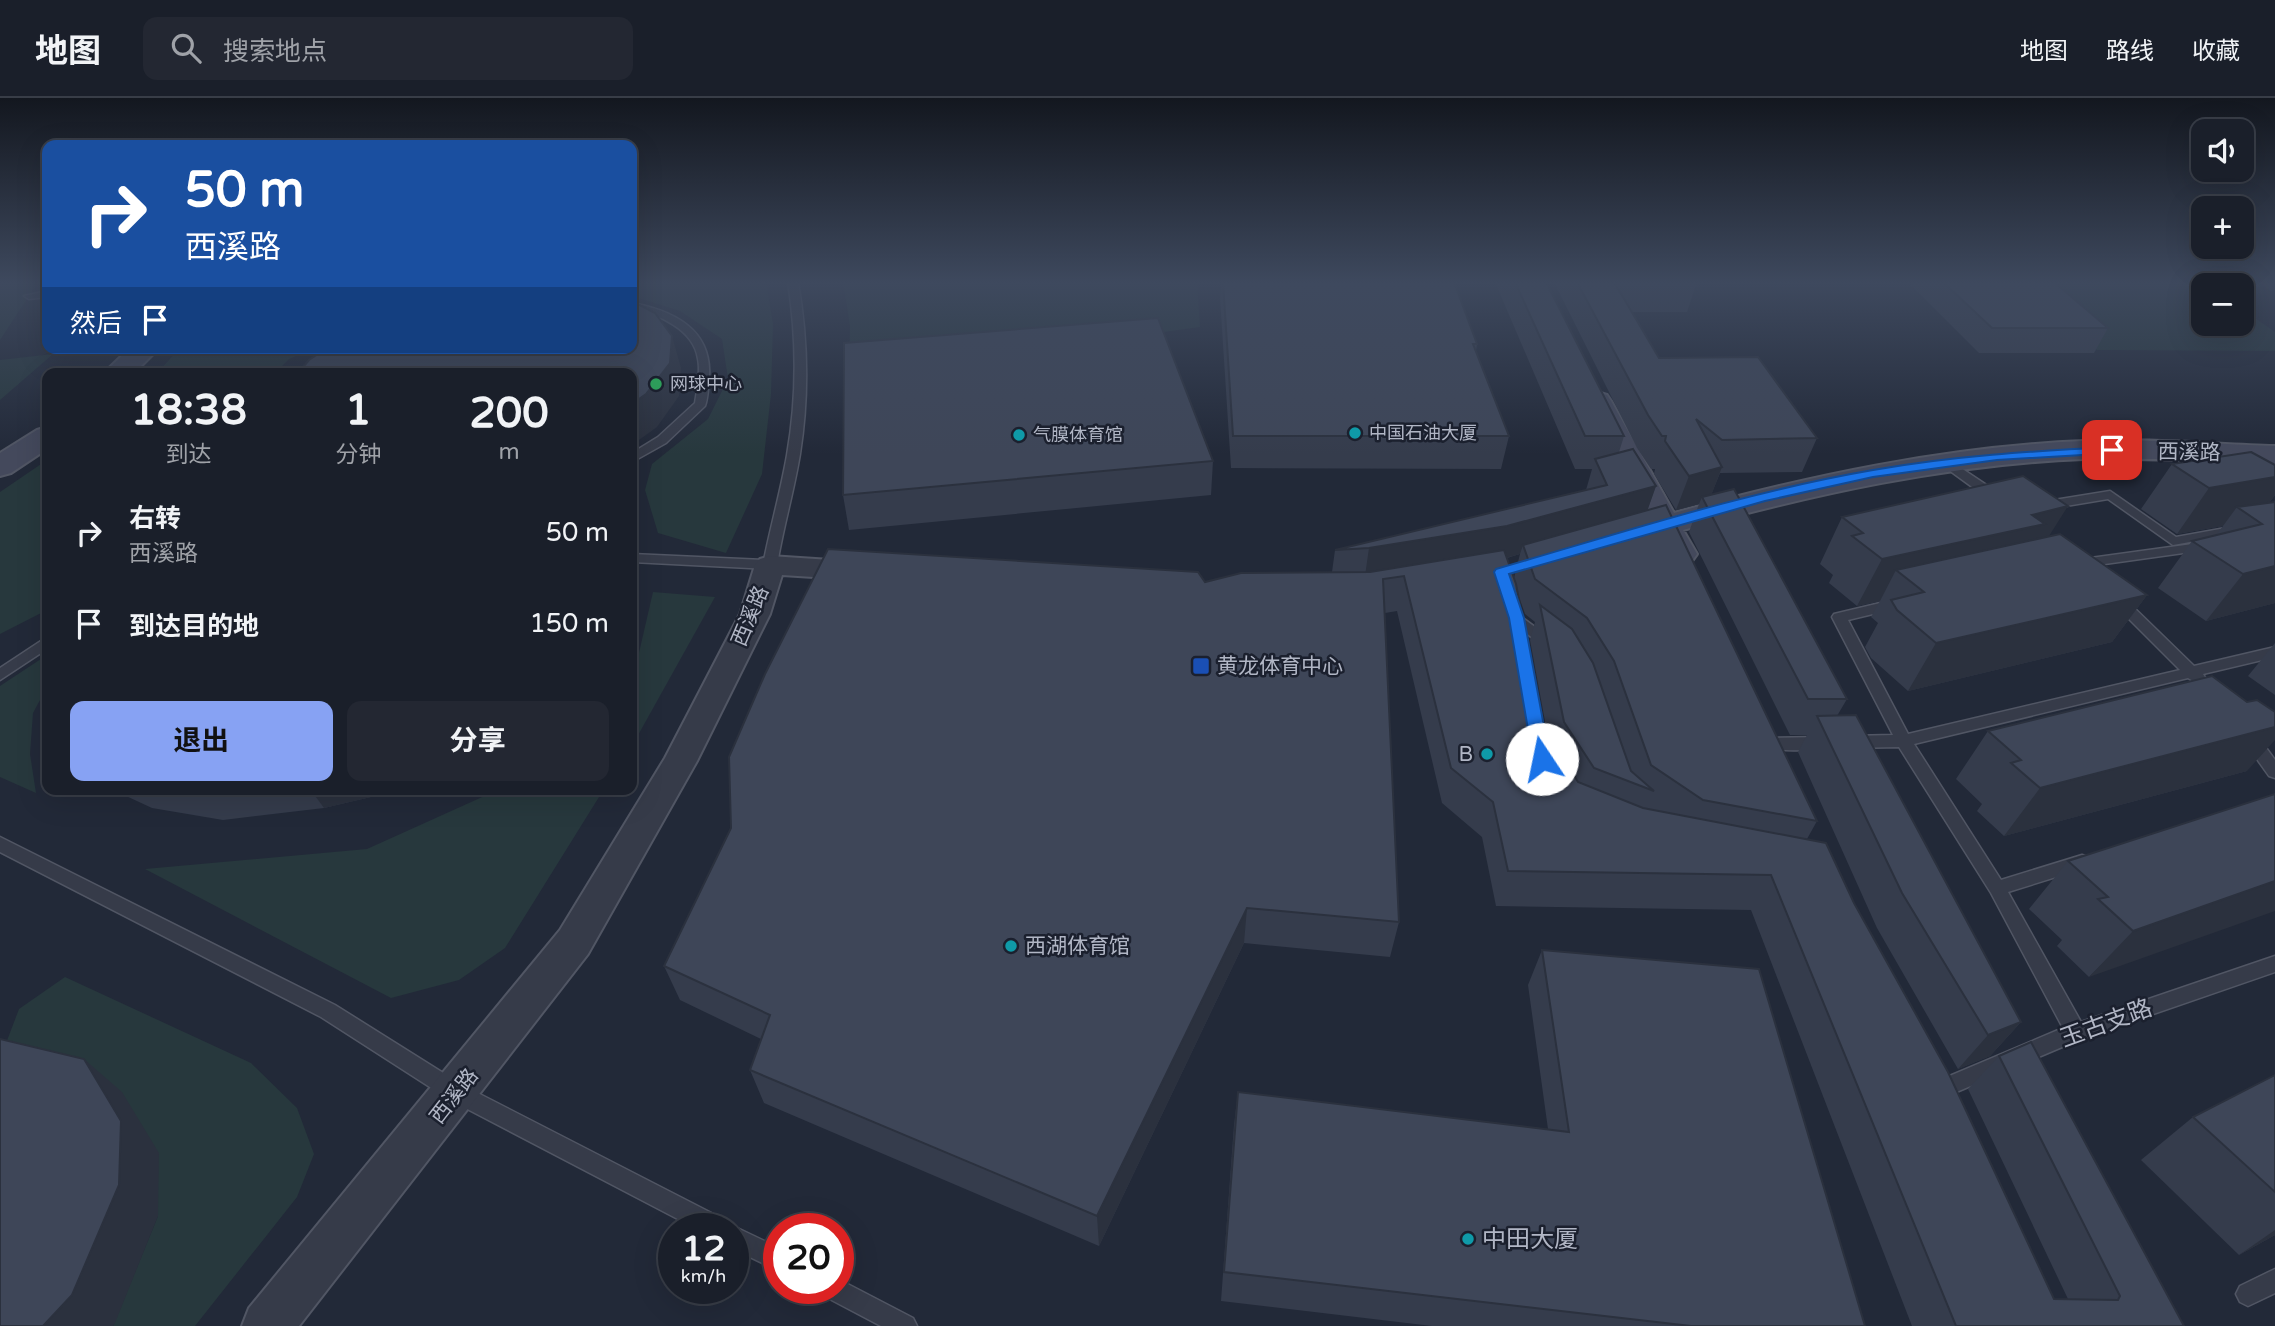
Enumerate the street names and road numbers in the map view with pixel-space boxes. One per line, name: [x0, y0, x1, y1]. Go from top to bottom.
street label: 西溪路: [2157, 439, 2221, 466]
street label: 西溪路: [727, 582, 774, 650]
street label: 玉古支路: [2056, 993, 2156, 1054]
street label: 西溪路: [425, 1064, 484, 1129]

